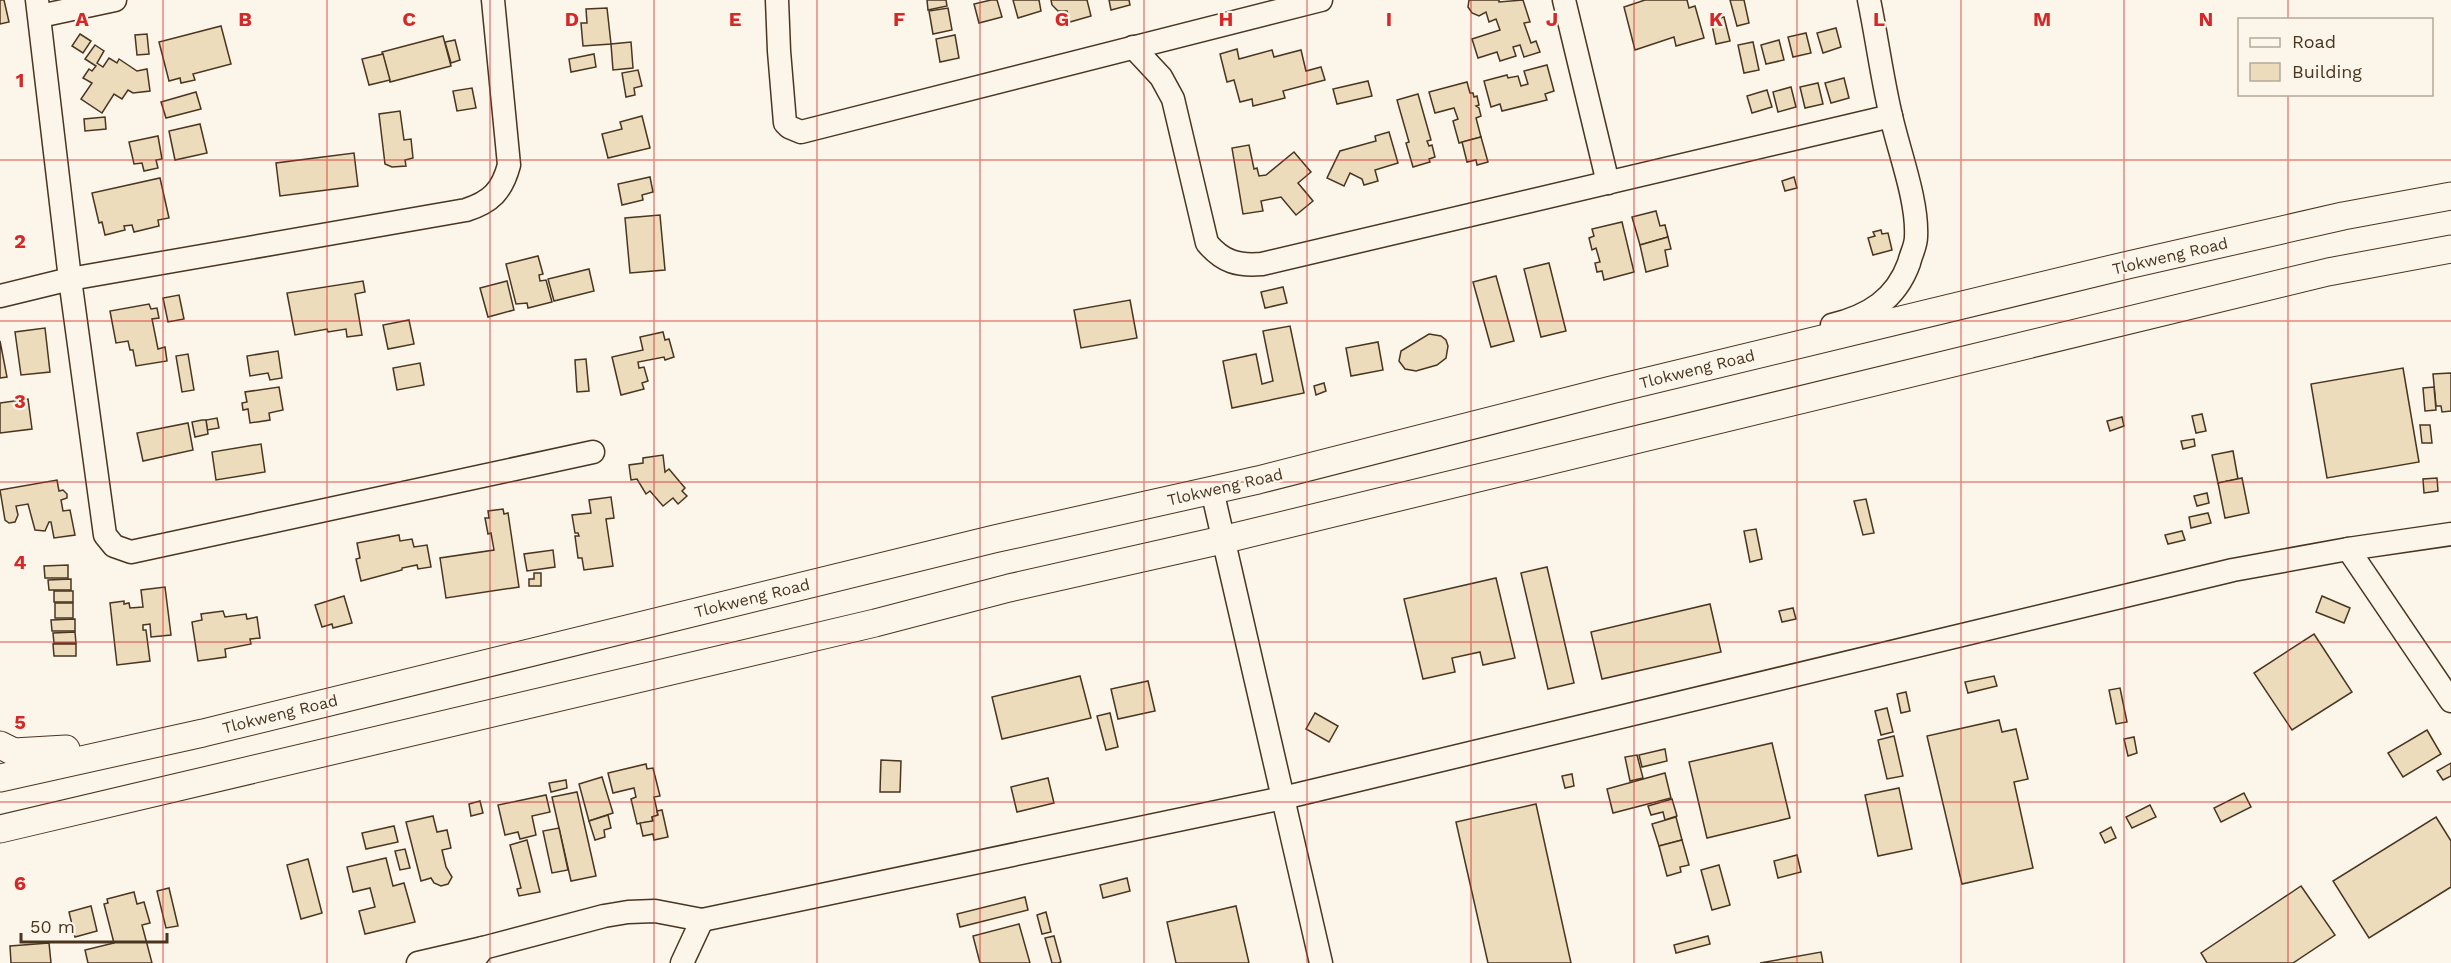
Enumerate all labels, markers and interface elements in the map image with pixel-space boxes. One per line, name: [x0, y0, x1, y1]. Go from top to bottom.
text: A: [75, 7, 89, 31]
text: B: [238, 7, 252, 31]
text: C: [402, 7, 416, 31]
text: D: [565, 7, 579, 31]
text: E: [729, 7, 741, 31]
text: F: [893, 7, 905, 31]
text: G: [1055, 7, 1069, 31]
text: H: [1219, 7, 1233, 31]
text: I: [1386, 7, 1392, 31]
text: J: [1546, 7, 1558, 31]
text: K: [1709, 7, 1723, 31]
text: L: [1873, 7, 1885, 31]
text: M: [2033, 7, 2051, 31]
text: N: [2199, 7, 2213, 31]
legend: [2238, 18, 2433, 96]
text: Road: [2292, 31, 2336, 52]
text: Building: [2292, 61, 2362, 82]
text: 1: [16, 68, 24, 92]
text: 2: [14, 229, 26, 253]
street label: Tlokweng Road: [2110, 233, 2230, 279]
street label: Tlokweng Road: [1637, 345, 1757, 393]
text: 3: [14, 389, 26, 413]
street label: Tlokweng Road: [1165, 464, 1285, 510]
text: 4: [14, 550, 27, 574]
street label: Tlokweng Road: [692, 574, 812, 622]
street label: Tlokweng Road: [220, 690, 340, 738]
text: 5: [14, 710, 26, 734]
text: 6: [14, 871, 26, 895]
scale bar: [21, 906, 166, 944]
text: 50 m: [30, 916, 75, 937]

